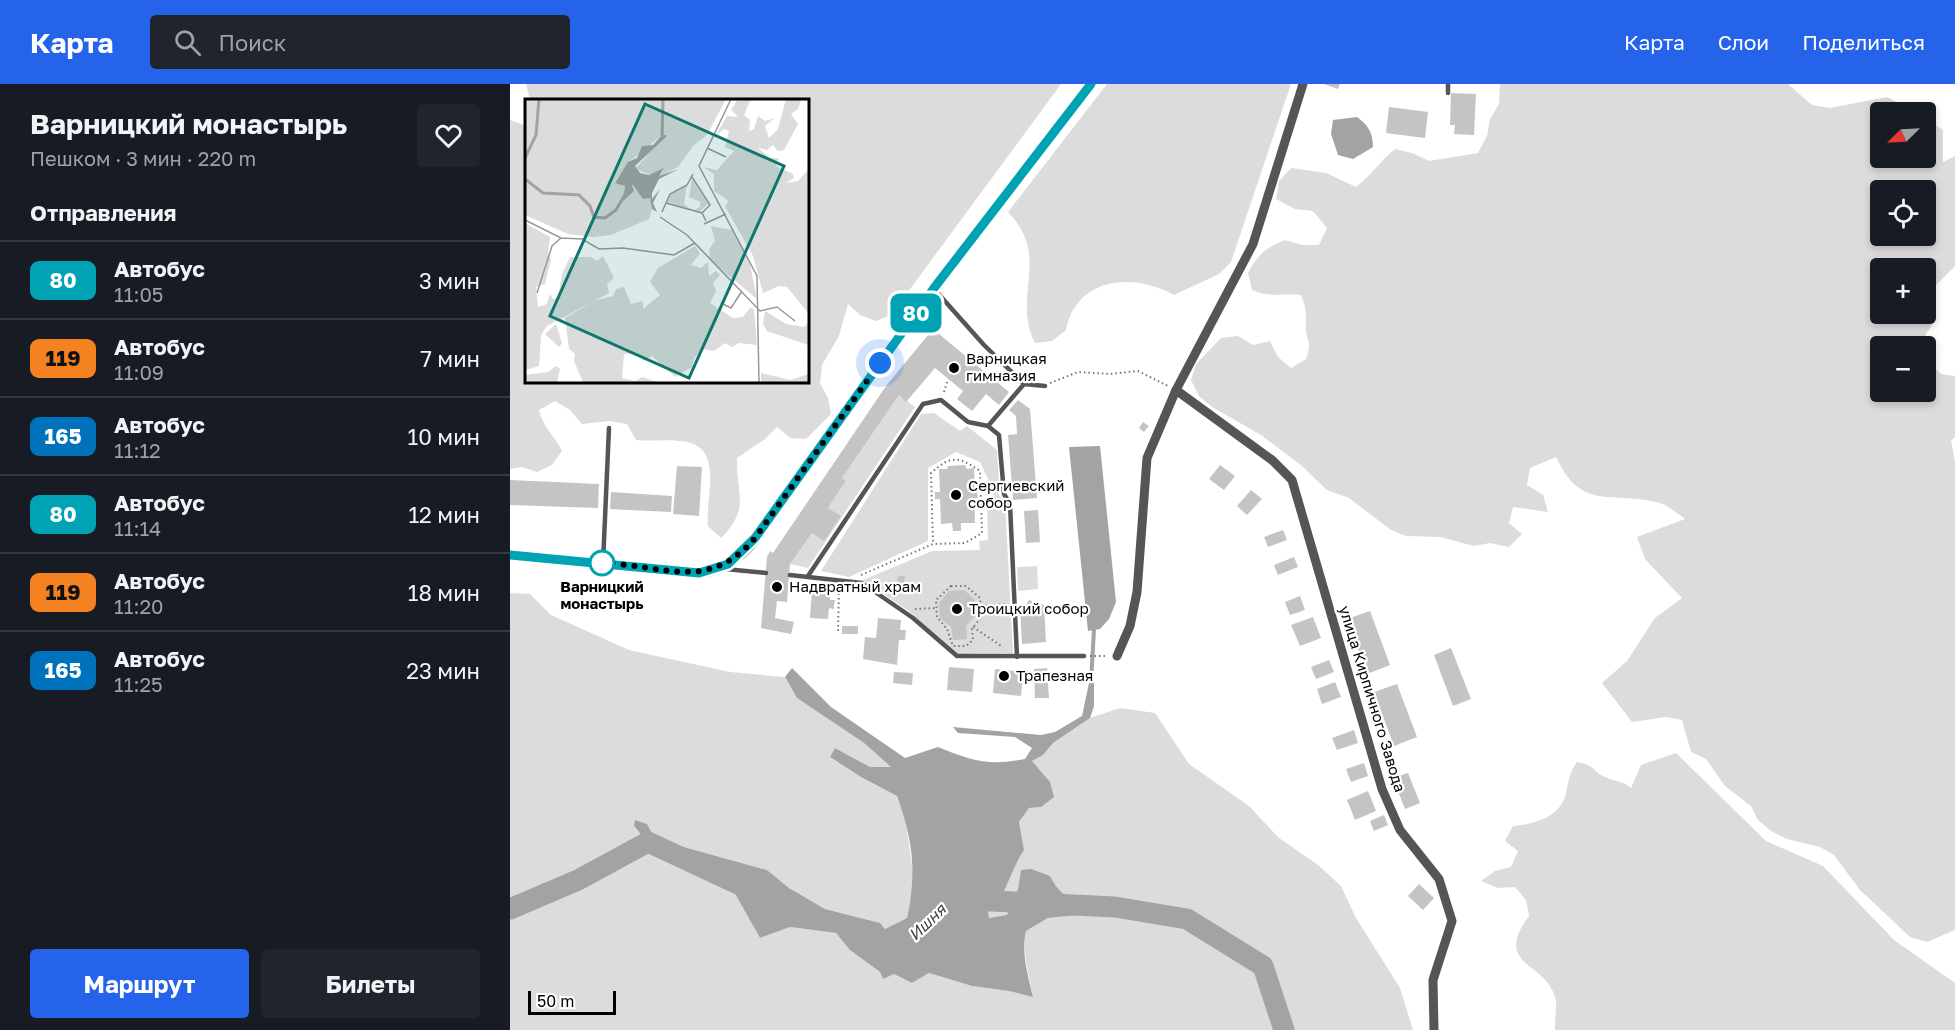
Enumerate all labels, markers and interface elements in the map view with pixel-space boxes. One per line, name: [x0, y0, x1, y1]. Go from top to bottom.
search box: [150, 15, 570, 69]
text: Карта: [30, 26, 114, 59]
icon: search: [171, 26, 204, 59]
text: Поиск: [219, 29, 286, 56]
text: Карта: [1624, 29, 1685, 55]
text: Слои: [1718, 29, 1769, 55]
text: Поделиться: [1802, 29, 1925, 55]
inset map: [525, 99, 808, 382]
north arrow: [1870, 102, 1936, 168]
map controls: [1870, 102, 1936, 402]
button: heart: [417, 104, 480, 167]
text: Варницкий монастырь: [30, 107, 347, 140]
text: Пешком · 3 мин · 220 m: [30, 146, 256, 170]
button: locate: [1870, 180, 1936, 246]
text: Отправления: [30, 199, 176, 226]
text: Автобус: [114, 255, 205, 282]
button: +: [1870, 258, 1936, 324]
text: 80: [49, 267, 77, 293]
text: 3 мин: [419, 267, 480, 294]
text: 11:05: [114, 282, 163, 306]
line badge: 80: [889, 294, 943, 332]
text: 80: [902, 300, 930, 326]
text: Автобус: [114, 333, 205, 360]
button: −: [1870, 336, 1936, 402]
text: 119: [46, 345, 80, 371]
text: 7 мин: [420, 345, 480, 372]
your location: [865, 348, 895, 378]
place label: Варницкая гимназия: [966, 349, 1047, 384]
text: 11:09: [114, 360, 164, 384]
marker: Варницкая гимназия: [947, 361, 961, 375]
text: Автобус: [114, 411, 205, 438]
text: 165: [45, 423, 81, 449]
text: 10 мин: [408, 423, 480, 450]
text: 11:12: [114, 438, 161, 462]
place label: Сергиевский собор: [968, 476, 1064, 511]
marker: Сергиевский собор: [949, 488, 963, 502]
text: Автобус: [114, 489, 205, 516]
text: 80: [49, 501, 77, 527]
text: 12 мин: [408, 501, 480, 528]
text: 11:14: [114, 516, 161, 540]
marker: Варницкий монастырь: [589, 550, 615, 576]
text: Автобус: [114, 567, 205, 594]
place label: Варницкий монастырь: [560, 577, 644, 612]
place label: Надвратный храм: [789, 577, 921, 595]
text: 119: [46, 579, 80, 605]
text: 18 мин: [408, 579, 480, 606]
marker: Надвратный храм: [770, 580, 784, 594]
text: 11:20: [114, 594, 163, 618]
place label: Троицкий собор: [969, 599, 1089, 617]
marker: Троицкий собор: [950, 602, 964, 616]
street label: улица Кирпичного Завода: [1336, 603, 1410, 794]
text: Автобус: [114, 645, 205, 672]
text: 165: [45, 657, 81, 683]
text: 23 мин: [406, 657, 480, 684]
place label: Трапезная: [1016, 666, 1093, 684]
marker: Трапезная: [997, 669, 1011, 683]
text: 11:25: [114, 672, 163, 696]
water label: Ишня: [904, 899, 950, 944]
button: Маршрут: [30, 949, 249, 1018]
button: Билеты: [261, 949, 480, 1018]
scale bar: [528, 988, 616, 1016]
text: 50 m: [537, 991, 574, 1011]

